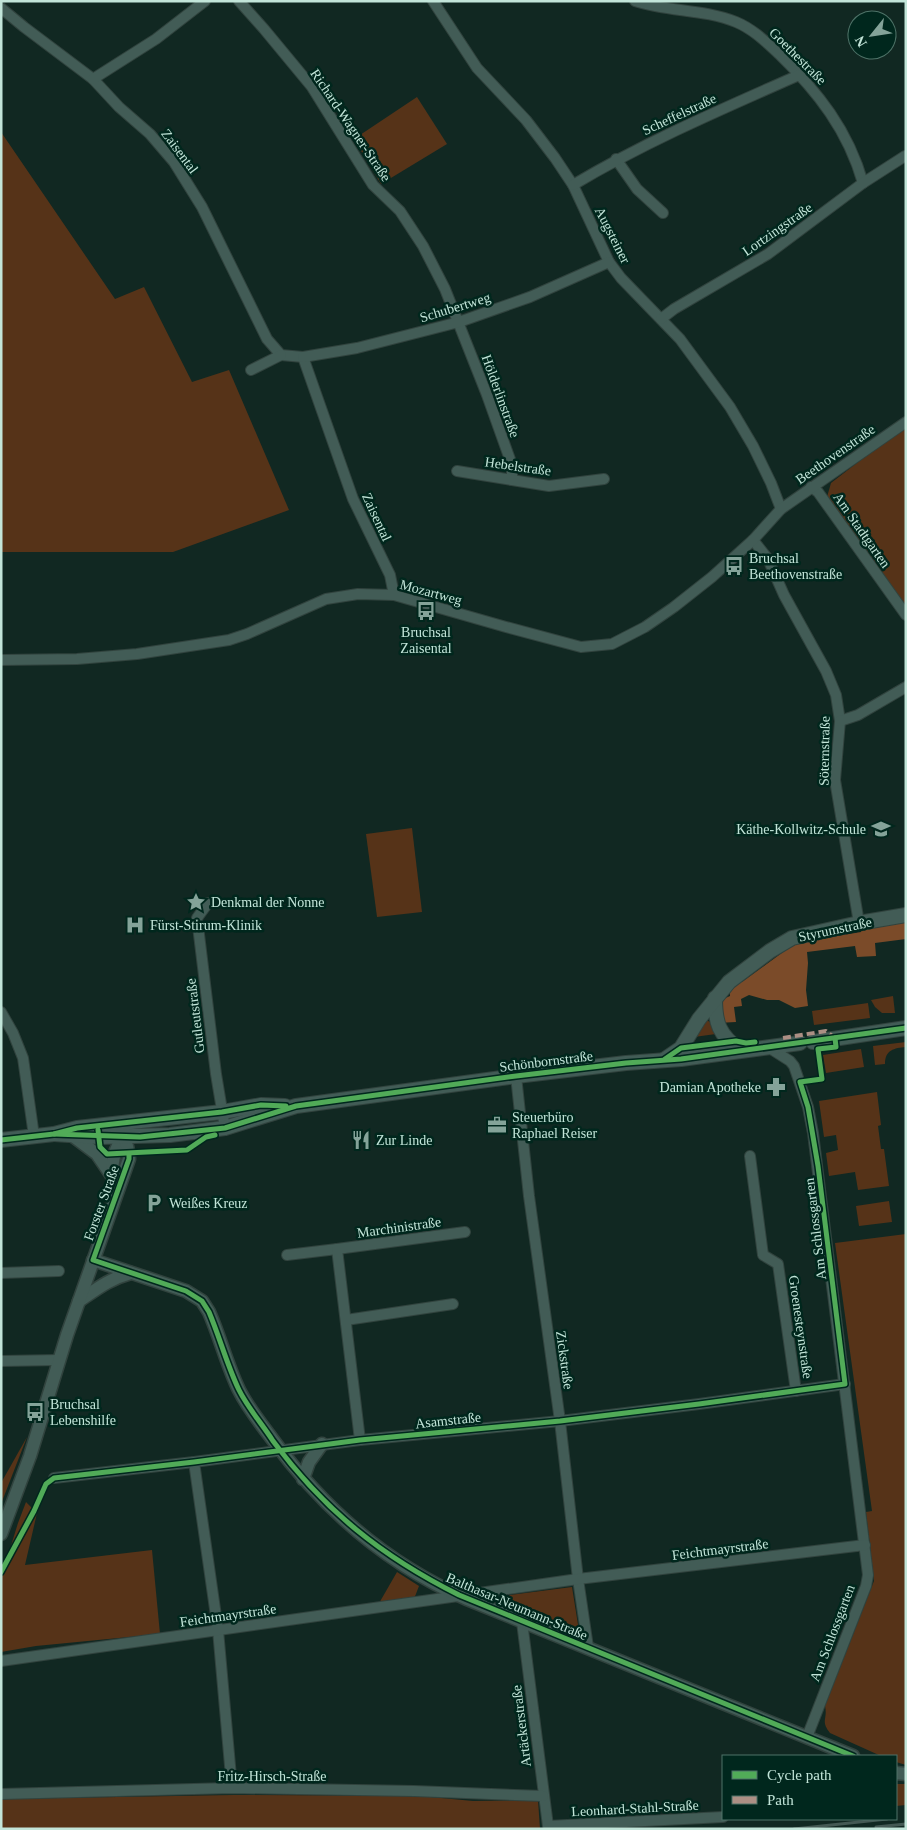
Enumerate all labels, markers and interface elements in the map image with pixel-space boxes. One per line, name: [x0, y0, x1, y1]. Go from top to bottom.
north arrow: [847, 10, 897, 60]
street label: Goethestraße: [766, 25, 829, 88]
text: N: [852, 33, 870, 49]
street label: Richard-Wagner-Straße: [307, 66, 394, 184]
street label: Scheffelstraße: [640, 91, 719, 138]
street label: Zaisental: [158, 126, 201, 176]
street label: Lortzingstraße: [740, 200, 815, 259]
street label: Augsteiner: [592, 204, 633, 266]
street label: Schubertweg: [418, 290, 492, 325]
street label: Hölderlinstraße: [479, 353, 522, 440]
street label: Beethovenstraße: [793, 422, 878, 487]
street label: Hebelstraße: [484, 454, 552, 479]
street label: Am Stadtgarten: [830, 490, 893, 571]
street label: Zaisental: [359, 491, 394, 544]
place label: Bruchsal Beethovenstraße: [749, 551, 842, 582]
bus stop icon: Bruchsal Beethovenstraße: [723, 555, 745, 577]
street label: Mozartweg: [398, 577, 464, 608]
bus stop icon: Bruchsal Zaisental: [415, 600, 437, 622]
place label: Bruchsal Zaisental: [400, 625, 452, 656]
street label: Söternstraße: [816, 716, 833, 786]
school or university icon: Käthe-Kollwitz-Schule: [870, 818, 892, 840]
place label: Käthe-Kollwitz-Schule: [736, 822, 866, 837]
place icon: Denkmal der Nonne: [185, 891, 207, 913]
place label: Denkmal der Nonne: [211, 895, 325, 910]
hospital icon: Fürst-Stirum-Klinik: [124, 914, 146, 936]
street label: Styrumstraße: [797, 914, 873, 945]
place label: Fürst-Stirum-Klinik: [150, 918, 262, 933]
street label: Gutleutstraße: [183, 978, 208, 1054]
street label: Schönbornstraße: [498, 1048, 594, 1075]
pharmacy icon: Damian Apotheke: [765, 1076, 787, 1098]
place label: Damian Apotheke: [660, 1080, 761, 1095]
place label: Steuerbüro Raphael Reiser: [512, 1110, 597, 1141]
office icon: Steuerbüro Raphael Reiser: [486, 1114, 508, 1136]
restaurant icon: Zur Linde: [350, 1129, 372, 1151]
place label: Zur Linde: [376, 1133, 432, 1148]
street label: Forster Straße: [81, 1164, 122, 1243]
street label: Am Schlossgarten: [802, 1177, 829, 1281]
parking icon: Weißes Kreuz: [143, 1192, 165, 1214]
place label: Weißes Kreuz: [169, 1196, 248, 1211]
street label: Marchinistraße: [356, 1214, 442, 1241]
street label: Groenesteynstraße: [786, 1274, 815, 1380]
street label: Zickstraße: [553, 1330, 576, 1390]
place label: Bruchsal Lebenshilfe: [50, 1397, 116, 1428]
bus stop icon: Bruchsal Lebenshilfe: [24, 1401, 46, 1423]
street label: Asamstraße: [414, 1410, 482, 1431]
street label: Feichtmayrstraße: [671, 1536, 769, 1563]
street label: Balthasar-Neumann-Straße: [444, 1570, 590, 1643]
street label: Am Schlossgarten: [807, 1583, 858, 1684]
street label: Feichtmayrstraße: [179, 1601, 277, 1630]
street label: Artäckerstraße: [509, 1684, 534, 1768]
legend: [722, 1755, 897, 1820]
text: Cycle path: [767, 1767, 832, 1783]
street label: Fritz-Hirsch-Straße: [218, 1769, 326, 1784]
text: Path: [767, 1792, 794, 1808]
street label: Leonhard-Stahl-Straße: [571, 1798, 699, 1819]

